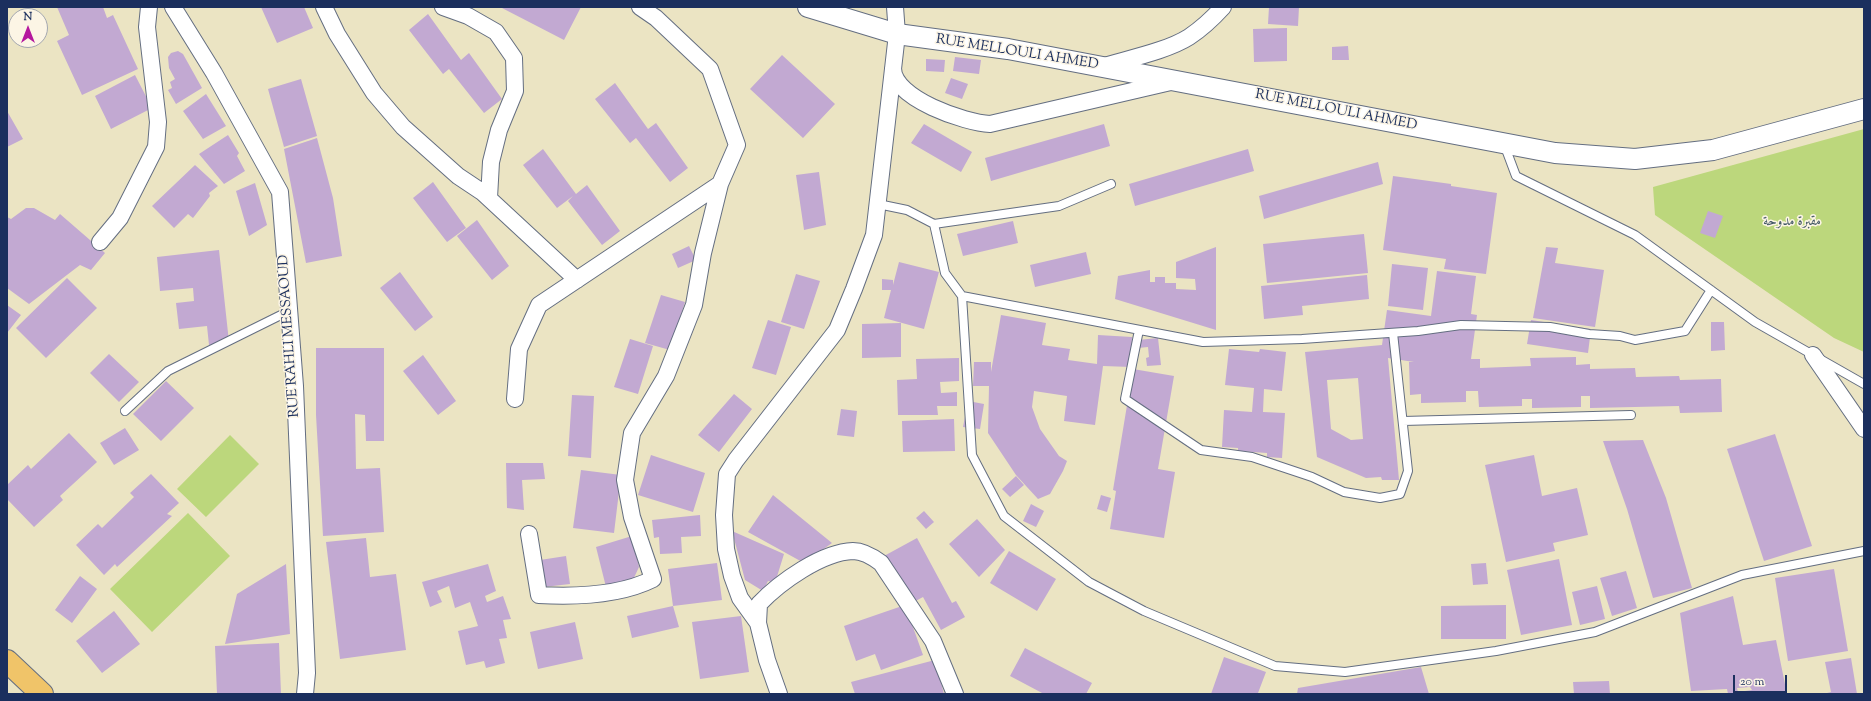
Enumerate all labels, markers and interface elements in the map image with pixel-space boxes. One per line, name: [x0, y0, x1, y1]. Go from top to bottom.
north arrow: [8, 8, 48, 48]
text: N: [24, 9, 32, 25]
street label: RUE MELLOULI AHMED: [934, 32, 1100, 74]
street label: RUE MELLOULI AHMED: [1254, 87, 1418, 135]
park label: مقبرة مدوحة: [1763, 215, 1821, 231]
street label: RUE RAHLI MESSAOUD: [276, 254, 304, 418]
scale bar: [1735, 667, 1789, 693]
text: 20 m: [1740, 673, 1764, 691]

